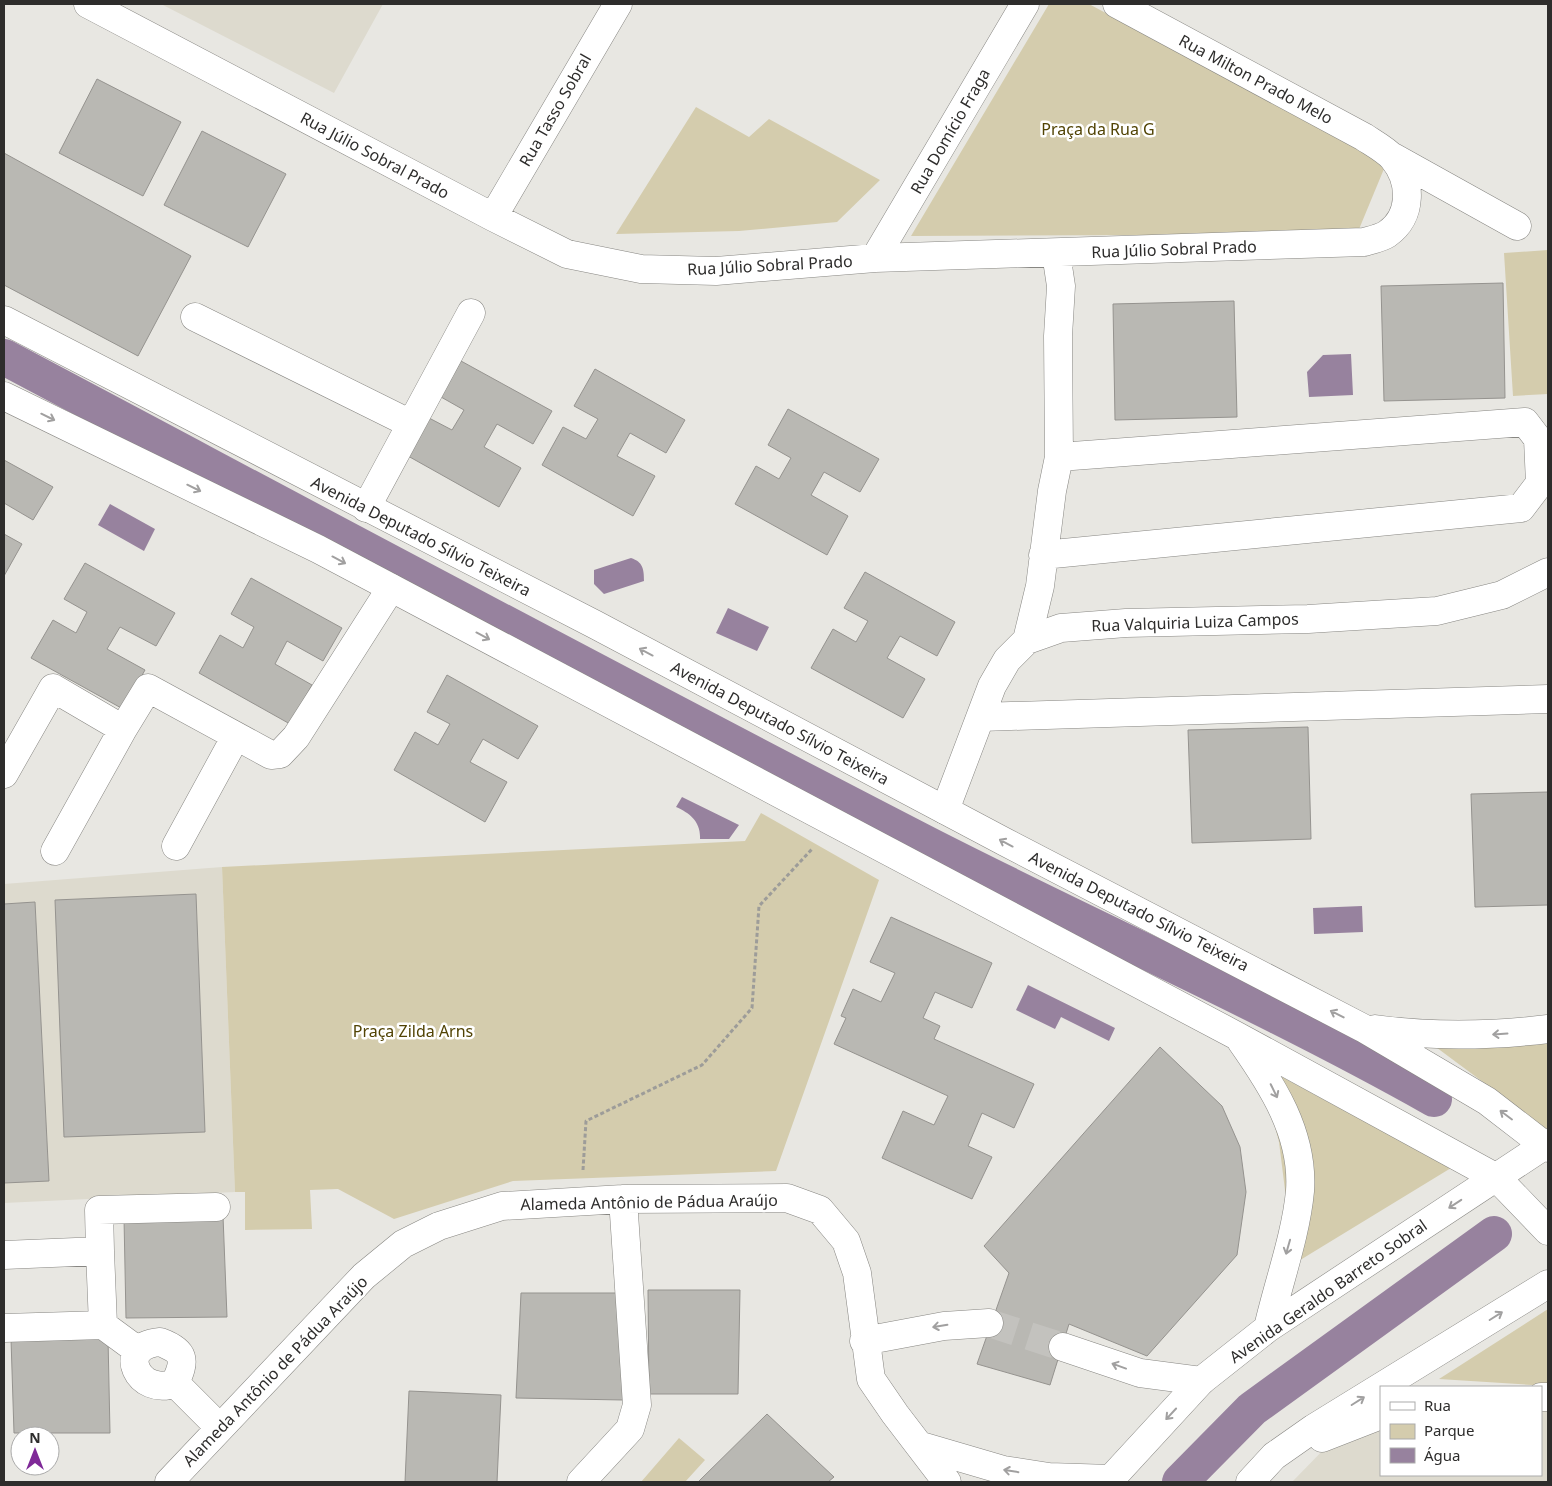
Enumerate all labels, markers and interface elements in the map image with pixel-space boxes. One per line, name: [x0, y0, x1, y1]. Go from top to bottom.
street label: Rua Milton Prado Melo: [1175, 29, 1337, 129]
street label: Rua Tasso Sobral: [514, 50, 596, 170]
street label: Rua Domício Fraga: [905, 64, 995, 198]
street label: Rua Júlio Sobral Prado: [297, 106, 453, 204]
park label: Praça da Rua G: [1041, 118, 1155, 140]
street label: Rua Júlio Sobral Prado: [1091, 235, 1257, 263]
street label: Rua Júlio Sobral Prado: [687, 250, 853, 280]
one-way arrow: [40, 412, 55, 422]
street label: Avenida Deputado Sílvio Teixeira: [307, 471, 535, 601]
one-way arrow: [186, 484, 201, 494]
one-way arrow: [332, 555, 347, 565]
street label: Rua Valquiria Luiza Campos: [1091, 607, 1299, 637]
one-way arrow: [475, 632, 490, 641]
one-way arrow: [639, 647, 654, 657]
street label: Avenida Deputado Sílvio Teixeira: [667, 656, 893, 790]
one-way arrow: [999, 838, 1014, 848]
street label: Avenida Deputado Sílvio Teixeira: [1025, 846, 1253, 976]
one-way arrow: [1330, 1009, 1345, 1018]
park label: Praça Zilda Arns: [353, 1020, 473, 1042]
one-way arrow: [1492, 1030, 1508, 1039]
one-way arrow: [1270, 1083, 1279, 1098]
one-way arrow: [1500, 1110, 1513, 1121]
street label: Alameda Antônio de Pádua Araújo: [520, 1189, 778, 1215]
one-way arrow: [1449, 1199, 1463, 1209]
street label: Avenida Geraldo Barreto Sobral: [1225, 1214, 1431, 1368]
one-way arrow: [1283, 1239, 1292, 1255]
street label: Alameda Antônio de Pádua Araújo: [178, 1271, 372, 1471]
one-way arrow: [1489, 1310, 1503, 1320]
one-way arrow: [933, 1322, 949, 1332]
one-way arrow: [1112, 1361, 1128, 1370]
legend: [1380, 1386, 1542, 1476]
one-way arrow: [1350, 1395, 1364, 1405]
text: Rua: [1424, 1395, 1451, 1415]
one-way arrow: [1165, 1408, 1177, 1421]
text: Parque: [1424, 1420, 1474, 1440]
north arrow: [10, 1426, 60, 1476]
text: N: [29, 1428, 41, 1447]
text: Água: [1424, 1445, 1461, 1465]
one-way arrow: [1003, 1466, 1019, 1476]

